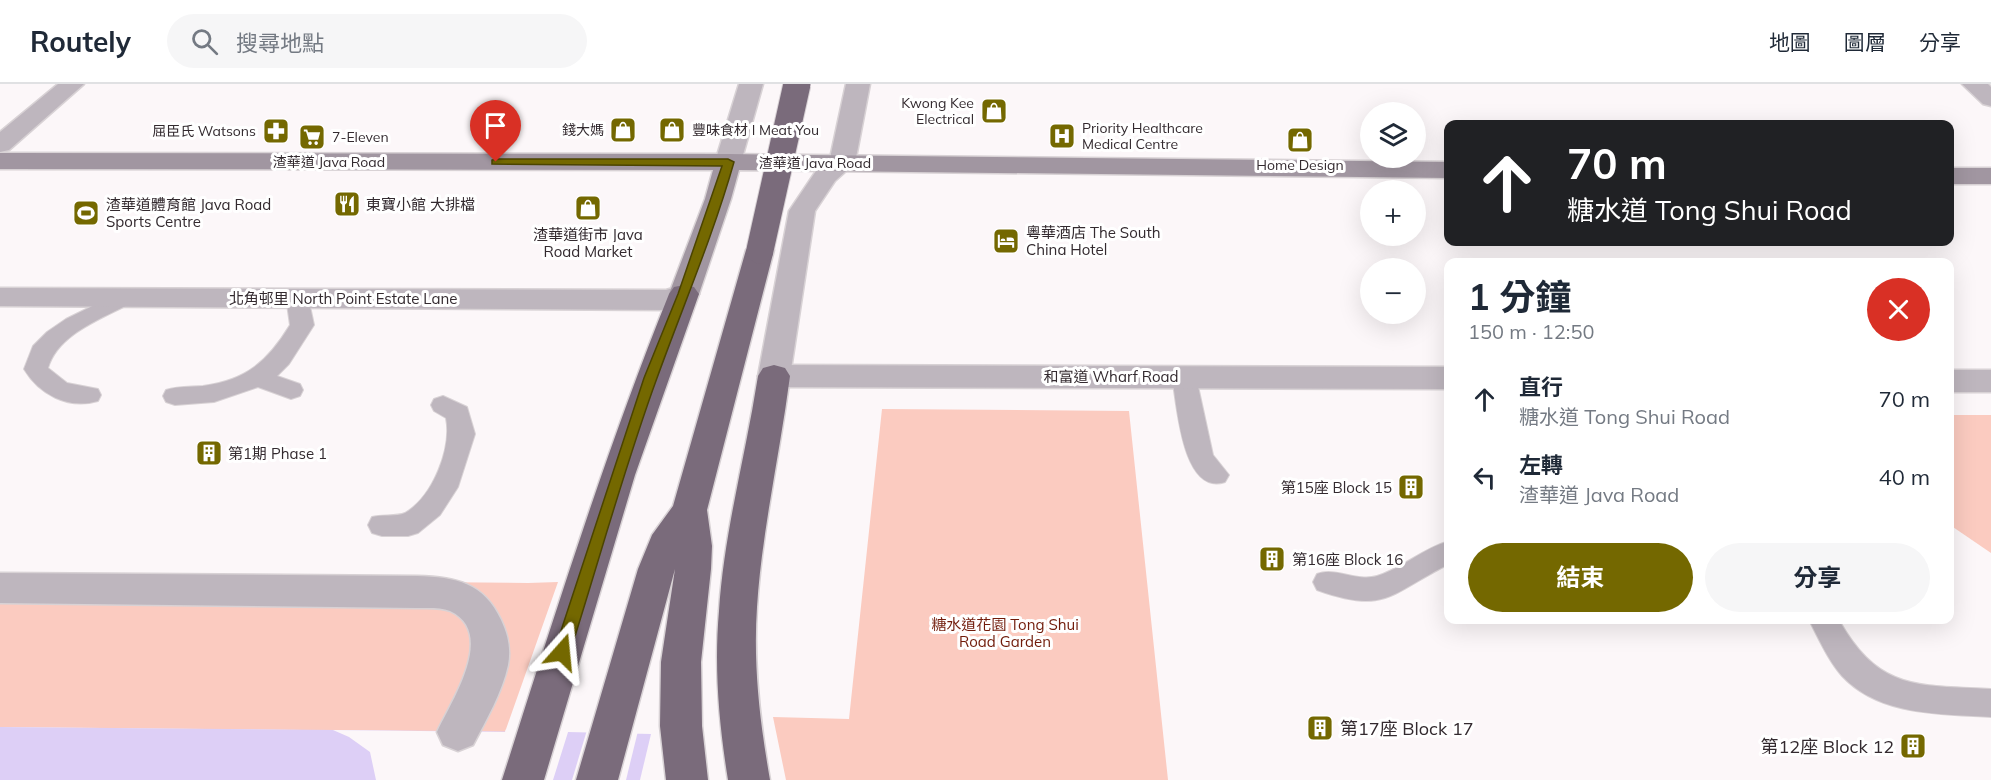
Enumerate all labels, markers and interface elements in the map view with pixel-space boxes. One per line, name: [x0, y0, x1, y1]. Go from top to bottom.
search box: [167, 14, 587, 68]
text: Routely: [30, 24, 131, 59]
icon: search: [188, 25, 221, 58]
text: 搜尋地點: [236, 29, 324, 57]
text: 地圖: [1769, 29, 1811, 55]
text: 圖層: [1844, 29, 1886, 55]
text: 分享: [1919, 29, 1961, 55]
place label: Kwong Kee Electrical: [901, 94, 974, 128]
shop icon: Kwong Kee Electrical: [979, 96, 1009, 126]
pin: [470, 100, 521, 162]
map controls: [1360, 102, 1426, 324]
button: layers: [1360, 102, 1426, 168]
icon: arrive: [479, 109, 512, 142]
shop icon: 錢大媽: [608, 115, 638, 145]
shop icon: 豐味食材 I Meat You: [657, 115, 687, 145]
pharmacy icon: 屈臣氏 Watsons: [261, 116, 291, 146]
place label: Priority Healthcare Medical Centre: [1082, 119, 1203, 153]
place label: 錢大媽: [562, 121, 604, 139]
place label: 豐味食材 I Meat You: [692, 121, 819, 139]
hospital icon: Priority Healthcare Medical Centre: [1047, 121, 1077, 151]
place label: 屈臣氏 Watsons: [152, 122, 256, 140]
supermarket icon: 7-Eleven: [297, 122, 327, 152]
shop icon: Home Design: [1285, 125, 1315, 155]
place label: 7-Eleven: [332, 128, 389, 146]
text: 70 m: [1567, 137, 1667, 190]
icon: ahead: [1468, 144, 1546, 222]
street label: 渣華道 Java Road: [273, 153, 385, 171]
street label: 渣華道 Java Road: [759, 154, 871, 172]
place label: Home Design: [1256, 156, 1344, 174]
button: +: [1360, 180, 1426, 246]
restaurant icon: 東寶小館 大排檔: [332, 189, 362, 219]
shop icon: 渣華道街市 Java Road Market: [573, 193, 603, 223]
text: 糖水道 Tong Shui Road: [1567, 193, 1852, 227]
place label: 渣華道體育館 Java Road Sports Centre: [106, 195, 271, 231]
place label: 東寶小館 大排檔: [366, 195, 475, 214]
sports icon: 渣華道體育館 Java Road Sports Centre: [71, 198, 101, 228]
place label: 粵華酒店 The South China Hotel: [1026, 223, 1160, 259]
place label: 渣華道街市 Java Road Market: [533, 225, 643, 261]
hotel icon: 粵華酒店 The South China Hotel: [991, 226, 1021, 256]
button: −: [1360, 258, 1426, 324]
text: 1 分鐘: [1468, 274, 1571, 319]
button: close: [1867, 278, 1930, 341]
street label: 北角邨里 North Point Estate Lane: [229, 289, 457, 308]
text: 150 m · 12:50: [1468, 319, 1594, 344]
street label: 和富道 Wharf Road: [1044, 367, 1179, 386]
text: 直行: [1519, 373, 1563, 401]
icon: ahead: [1468, 383, 1501, 416]
text: 70 m: [1879, 385, 1930, 413]
text: 糖水道 Tong Shui Road: [1519, 404, 1730, 429]
building icon: 第1期 Phase 1: [194, 438, 224, 468]
place label: 第1期 Phase 1: [228, 444, 327, 463]
text: 左轉: [1519, 451, 1563, 479]
icon: left: [1468, 461, 1501, 494]
text: 40 m: [1879, 463, 1930, 491]
building icon: 第15座 Block 15: [1396, 472, 1426, 502]
place label: 第15座 Block 15: [1281, 478, 1392, 497]
text: 渣華道 Java Road: [1519, 482, 1679, 507]
button: 結束: [1468, 543, 1693, 612]
button: 分享: [1705, 543, 1930, 612]
building icon: 第16座 Block 16: [1257, 544, 1287, 574]
place label: 第16座 Block 16: [1292, 550, 1403, 569]
park label: 糖水道花園 Tong Shui Road Garden: [931, 615, 1079, 651]
position arrow: [530, 620, 594, 684]
building icon: 第17座 Block 17: [1305, 713, 1335, 743]
place label: 第17座 Block 17: [1340, 717, 1474, 740]
building icon: 第12座 Block 12: [1898, 731, 1928, 761]
place label: 第12座 Block 12: [1760, 735, 1894, 758]

